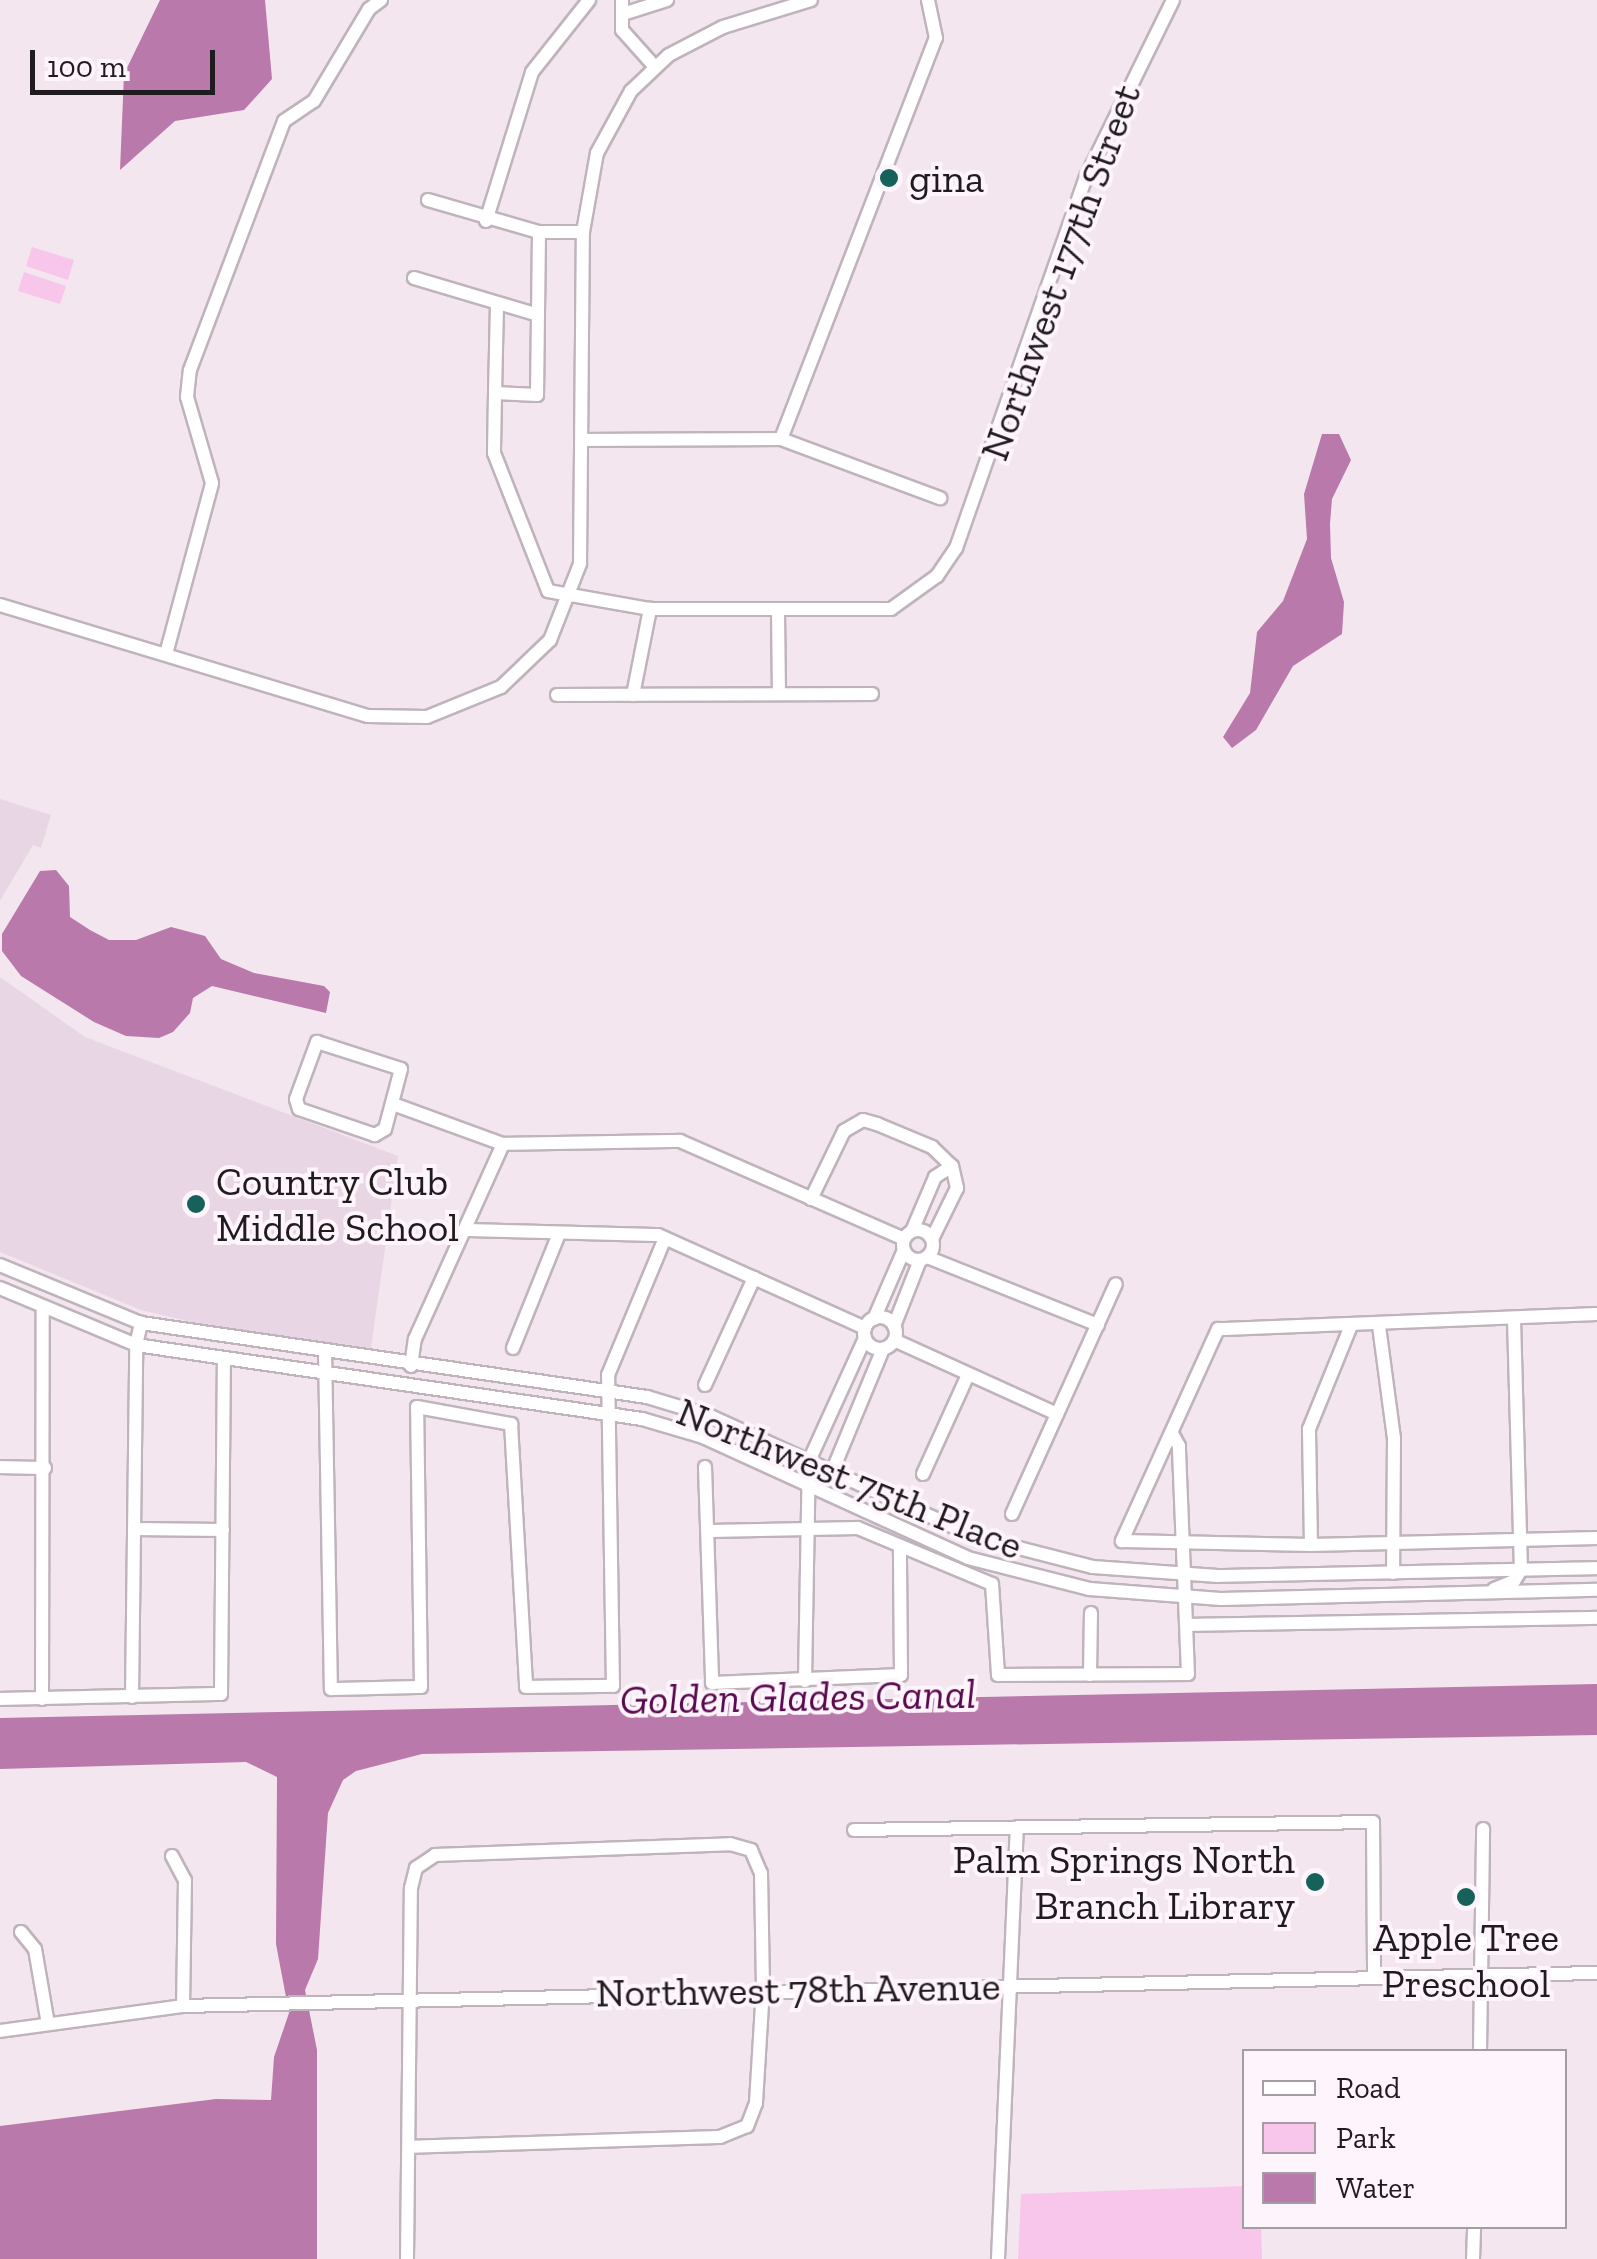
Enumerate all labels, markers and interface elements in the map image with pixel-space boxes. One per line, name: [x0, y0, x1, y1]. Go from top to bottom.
scale bar: [35, 30, 220, 92]
text: 100 m: [47, 49, 126, 85]
street label: Northwest 177th Street: [970, 77, 1150, 467]
place label: gina: [909, 154, 984, 202]
marker: gina: [878, 167, 900, 189]
place label: Country Club Middle School: [216, 1157, 459, 1251]
marker: Country Club Middle School: [185, 1193, 207, 1215]
street label: Northwest 75th Place: [670, 1387, 1030, 1569]
water label: Golden Glades Canal: [619, 1669, 977, 1725]
place label: Palm Springs North Branch Library: [953, 1835, 1295, 1929]
marker: Palm Springs North Branch Library: [1304, 1871, 1326, 1893]
marker: Apple Tree Preschool: [1455, 1886, 1477, 1908]
place label: Apple Tree Preschool: [1373, 1913, 1559, 2007]
street label: Northwest 78th Avenue: [594, 1961, 1002, 2017]
legend: [1242, 2049, 1567, 2229]
text: Road: [1336, 2070, 1401, 2106]
text: Park: [1336, 2120, 1396, 2156]
text: Water: [1336, 2170, 1415, 2206]

